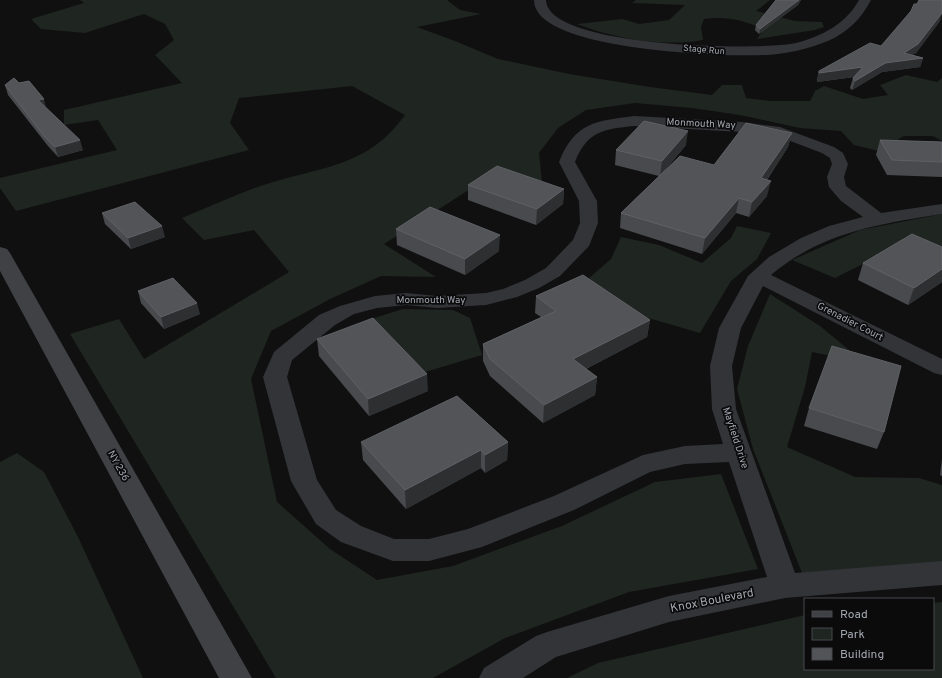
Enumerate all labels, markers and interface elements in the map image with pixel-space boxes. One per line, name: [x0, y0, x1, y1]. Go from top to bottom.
street label: Stage Run: [683, 43, 725, 57]
street label: Monmouth Way: [666, 116, 736, 132]
street label: Monmouth Way: [396, 294, 466, 307]
street label: Grenadier Court: [815, 300, 885, 344]
street label: Mayfield Drive: [719, 406, 751, 470]
street label: NY 236: [104, 448, 132, 484]
street label: Knox Boulevard: [669, 585, 755, 617]
legend: [804, 598, 934, 670]
text: Road: [840, 607, 868, 623]
text: Park: [840, 627, 865, 643]
text: Building: [840, 647, 884, 663]

